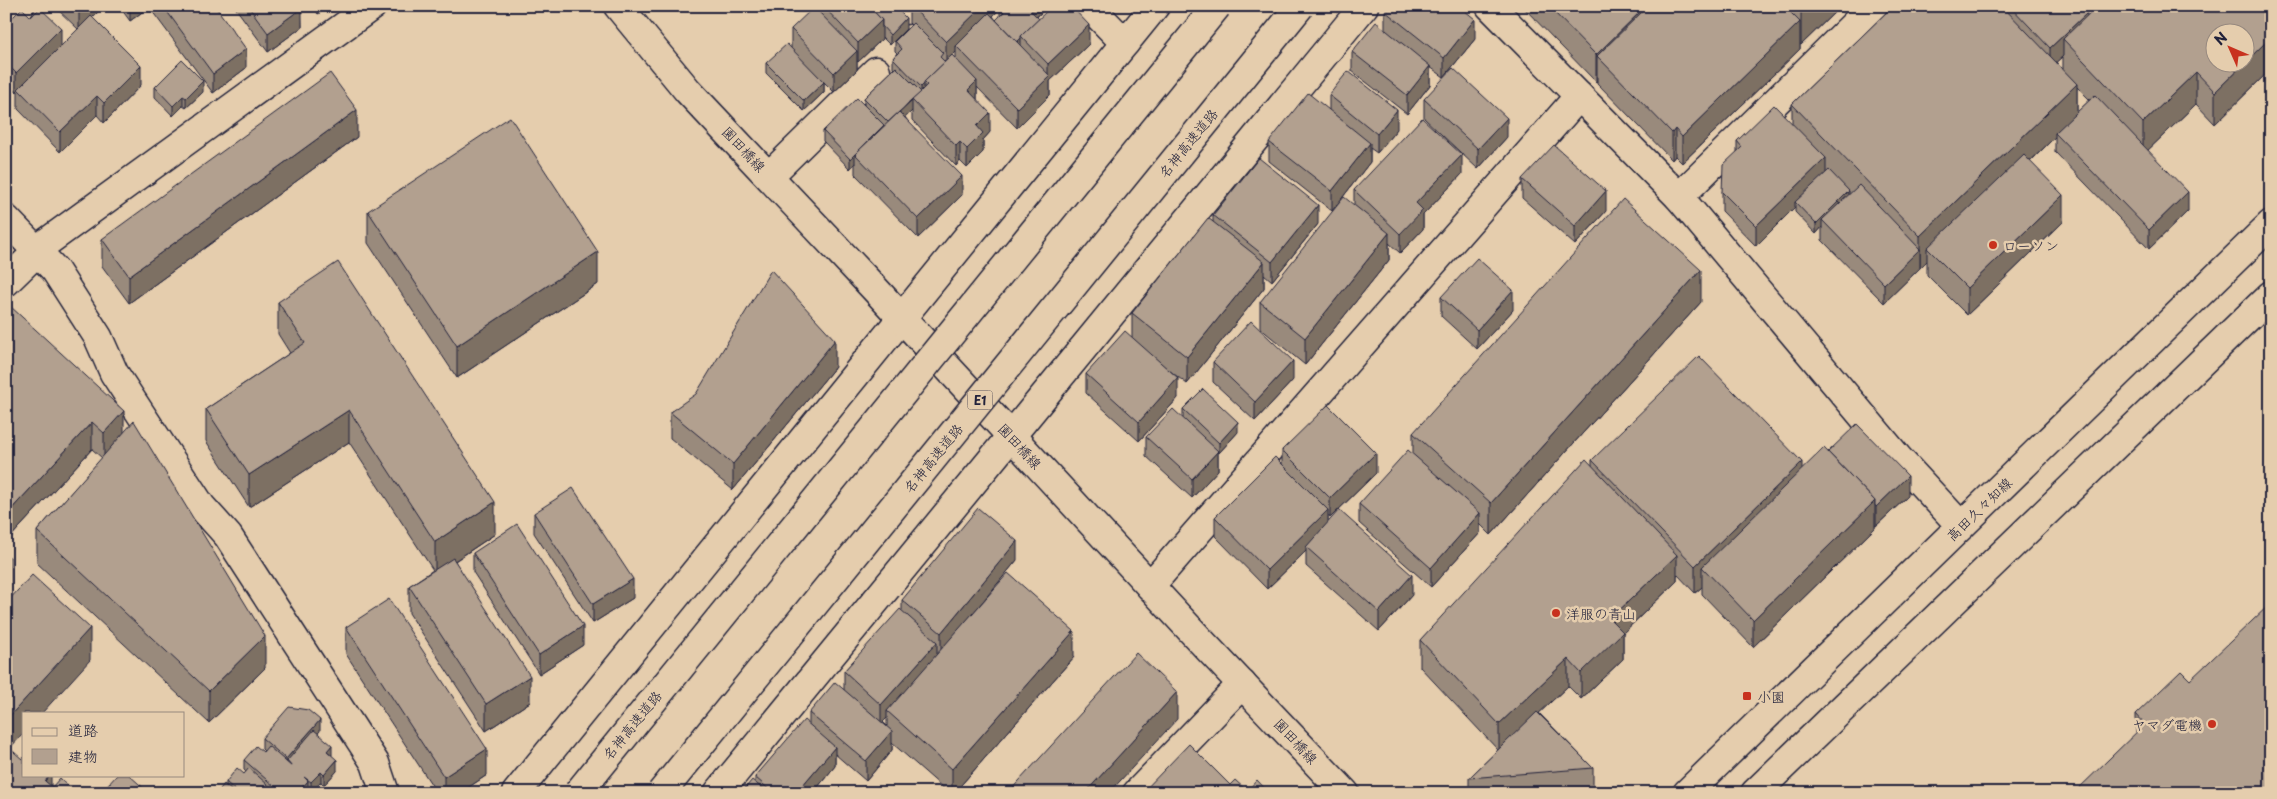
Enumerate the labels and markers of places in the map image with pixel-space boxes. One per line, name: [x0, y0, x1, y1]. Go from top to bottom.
place label: ローソン: [2003, 235, 2059, 256]
marker: ローソン: [1987, 239, 1999, 251]
place label: 洋服の青山: [1566, 603, 1636, 624]
marker: 洋服の青山: [1550, 607, 1562, 619]
place label: 小園: [1757, 686, 1785, 707]
marker: 小園: [1741, 690, 1753, 702]
place label: ヤマダ電機: [2132, 714, 2202, 735]
marker: ヤマダ電機: [2206, 718, 2218, 730]

